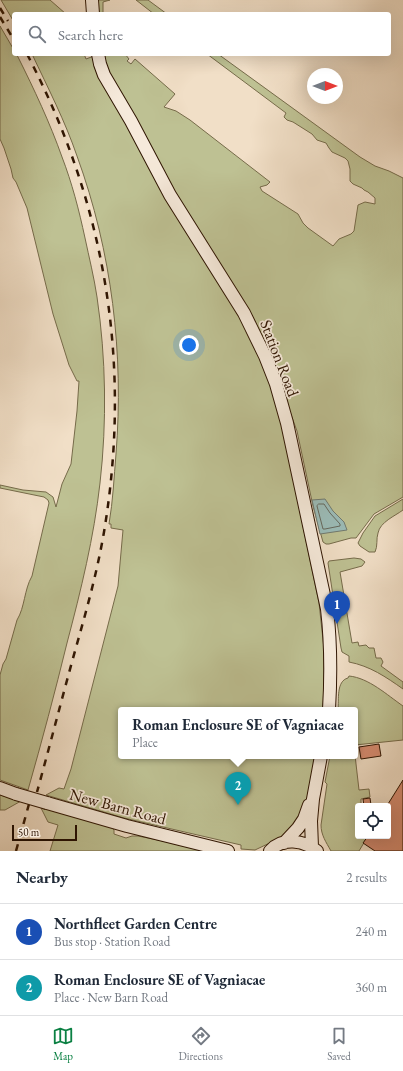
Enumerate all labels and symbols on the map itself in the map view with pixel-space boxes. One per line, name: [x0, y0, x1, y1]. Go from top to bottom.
north arrow: [307, 68, 343, 104]
street label: Station Road: [255, 317, 304, 401]
your location: [179, 335, 199, 355]
pin: 1: [324, 591, 350, 624]
pin: 2: [225, 772, 251, 805]
street label: New Barn Road: [67, 783, 169, 830]
scale bar: [12, 823, 77, 842]

